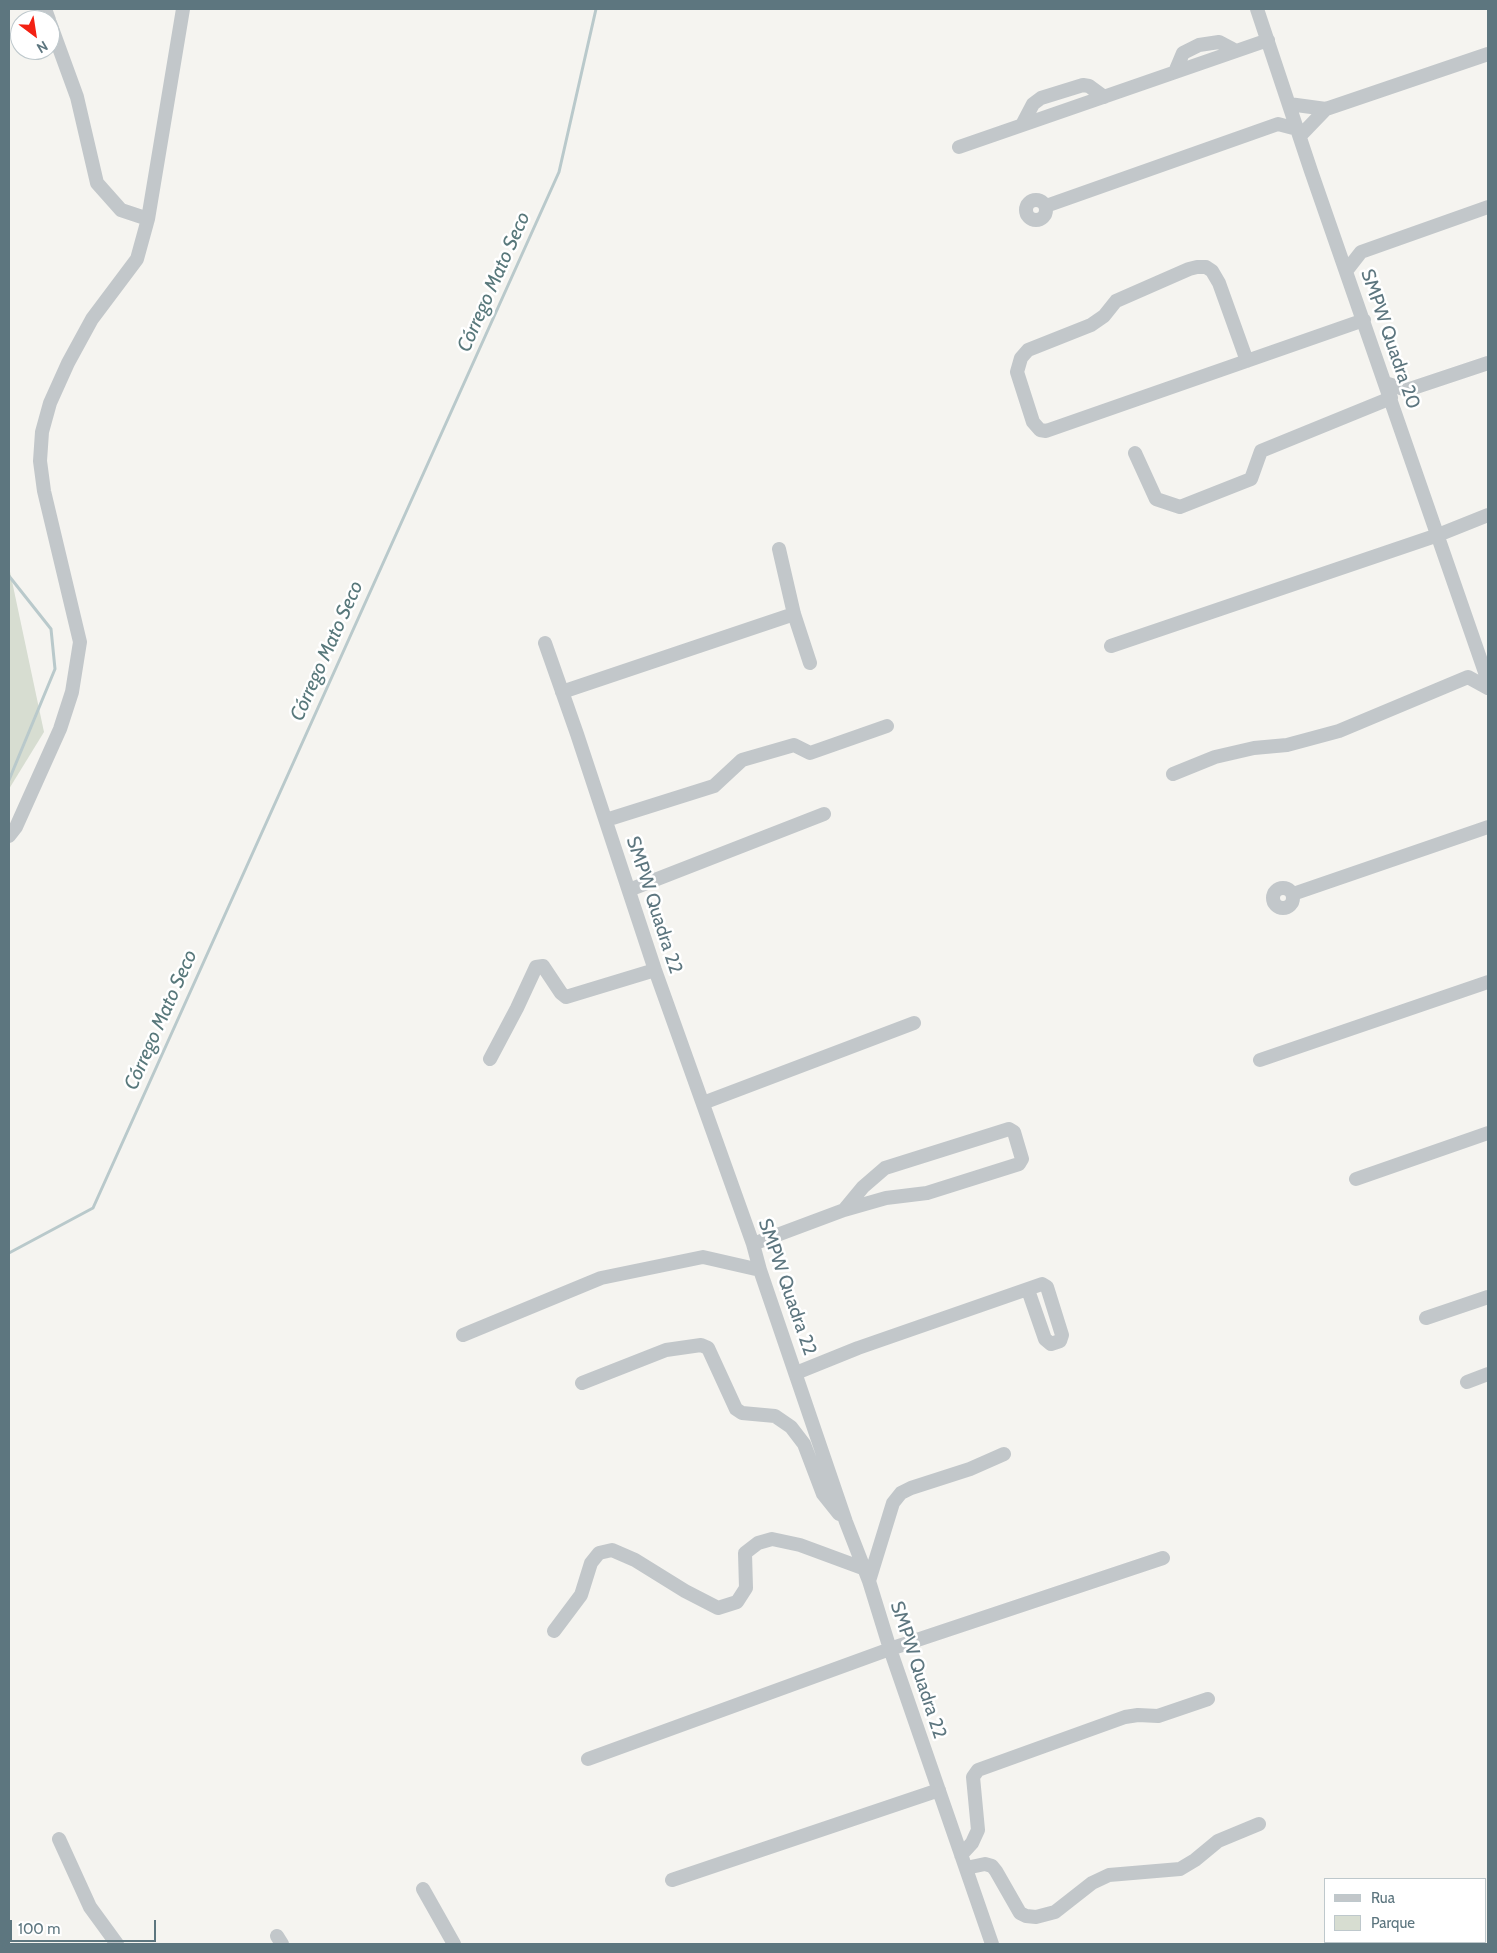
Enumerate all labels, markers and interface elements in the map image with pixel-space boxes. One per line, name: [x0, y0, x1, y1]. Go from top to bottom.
north arrow: [10, 10, 60, 60]
text: N: [33, 37, 51, 57]
water label: Córrego Mato Seco: [452, 208, 536, 356]
street label: SMPW Quadra 20: [1355, 266, 1425, 412]
water label: Córrego Mato Seco: [285, 577, 369, 725]
street label: SMPW Quadra 22: [621, 834, 687, 976]
water label: Córrego Mato Seco: [119, 946, 203, 1094]
street label: SMPW Quadra 22: [753, 1216, 821, 1358]
street label: SMPW Quadra 22: [885, 1599, 951, 1741]
legend: [1324, 1878, 1487, 1943]
text: Rua: [1371, 1889, 1395, 1907]
scale bar: [12, 1910, 159, 1942]
text: Parque: [1371, 1914, 1415, 1932]
text: 100 m: [18, 1920, 60, 1938]

